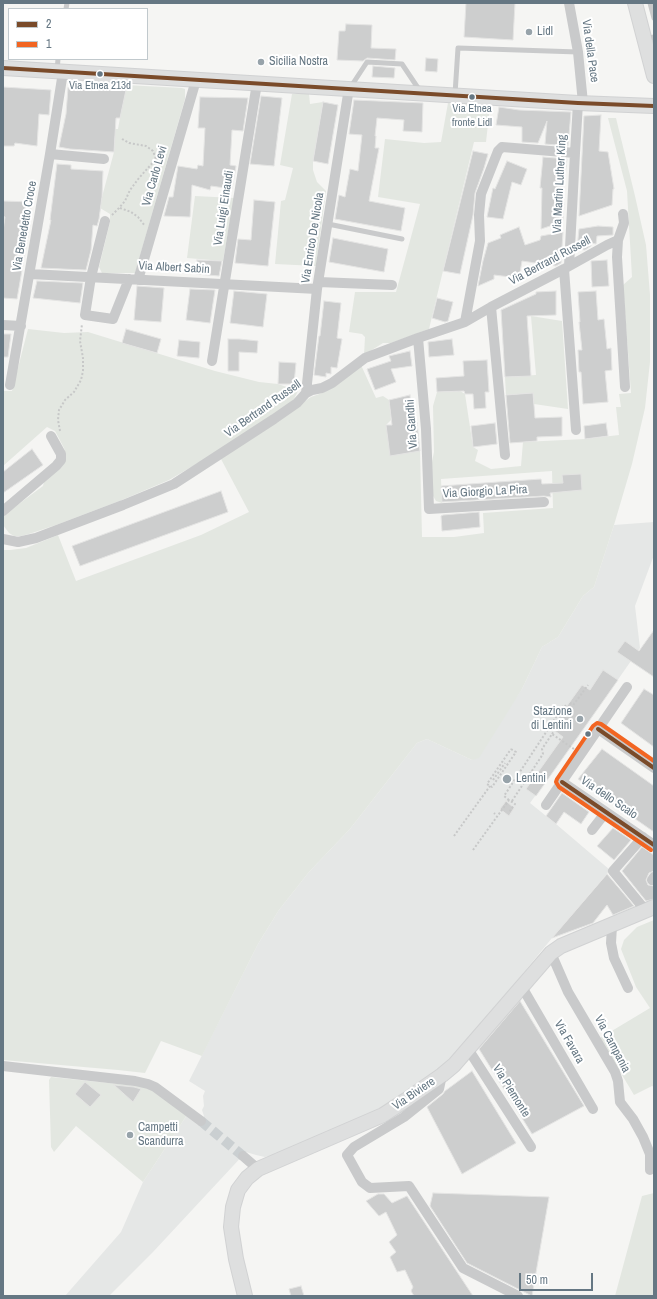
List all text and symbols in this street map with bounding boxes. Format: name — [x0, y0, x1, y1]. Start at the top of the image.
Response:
legend — [8, 8, 148, 60]
text: 2 — [46, 16, 51, 32]
street label: Via della Pace — [578, 19, 602, 83]
place label: Lidl — [537, 25, 553, 39]
marker: Lidl — [524, 27, 534, 37]
text: 1 — [46, 36, 51, 52]
place label: Sicilia Nostra — [269, 55, 328, 69]
marker: Sicilia Nostra — [256, 57, 266, 67]
marker: Via Etnea 213d — [95, 69, 105, 79]
place label: Via Etnea 213d — [69, 79, 131, 93]
marker: Via Etnea fronte Lidl — [467, 92, 477, 102]
place label: Via Etnea fronte Lidl — [452, 102, 492, 128]
street label: Via Martin Luther King — [550, 134, 570, 234]
street label: Via Carlo Levi — [140, 144, 170, 208]
street label: Via Luigi Einaudi — [211, 169, 237, 247]
street label: Via Benedetto Croce — [10, 180, 40, 272]
street label: Via Enrico De Nicola — [299, 192, 327, 284]
street label: Via Bertrand Russell — [507, 233, 593, 289]
street label: Via Albert Sabin — [138, 259, 210, 277]
street label: Via Bertrand Russell — [222, 377, 304, 441]
street label: Via Gandhi — [403, 399, 421, 449]
street label: Via Giorgio La Pira — [442, 483, 528, 501]
place label: Stazione di Lentini — [531, 705, 572, 733]
marker: Stazione di Lentini — [575, 714, 585, 724]
unlabelled marker — [583, 729, 593, 739]
place label: Lentini — [516, 772, 546, 786]
marker: Lentini — [501, 773, 513, 785]
street label: Via dello Scalo — [578, 774, 640, 822]
street label: Via Campania — [591, 1013, 633, 1075]
street label: Via Favara — [551, 1018, 587, 1066]
street label: Via Piemonte — [489, 1062, 533, 1120]
street label: Via Biviere — [390, 1074, 438, 1114]
place label: Campetti Scandurra — [138, 1121, 183, 1149]
marker: Campetti Scandurra — [125, 1130, 135, 1140]
scale bar — [521, 1265, 595, 1291]
text: 50 m — [526, 1272, 548, 1288]

